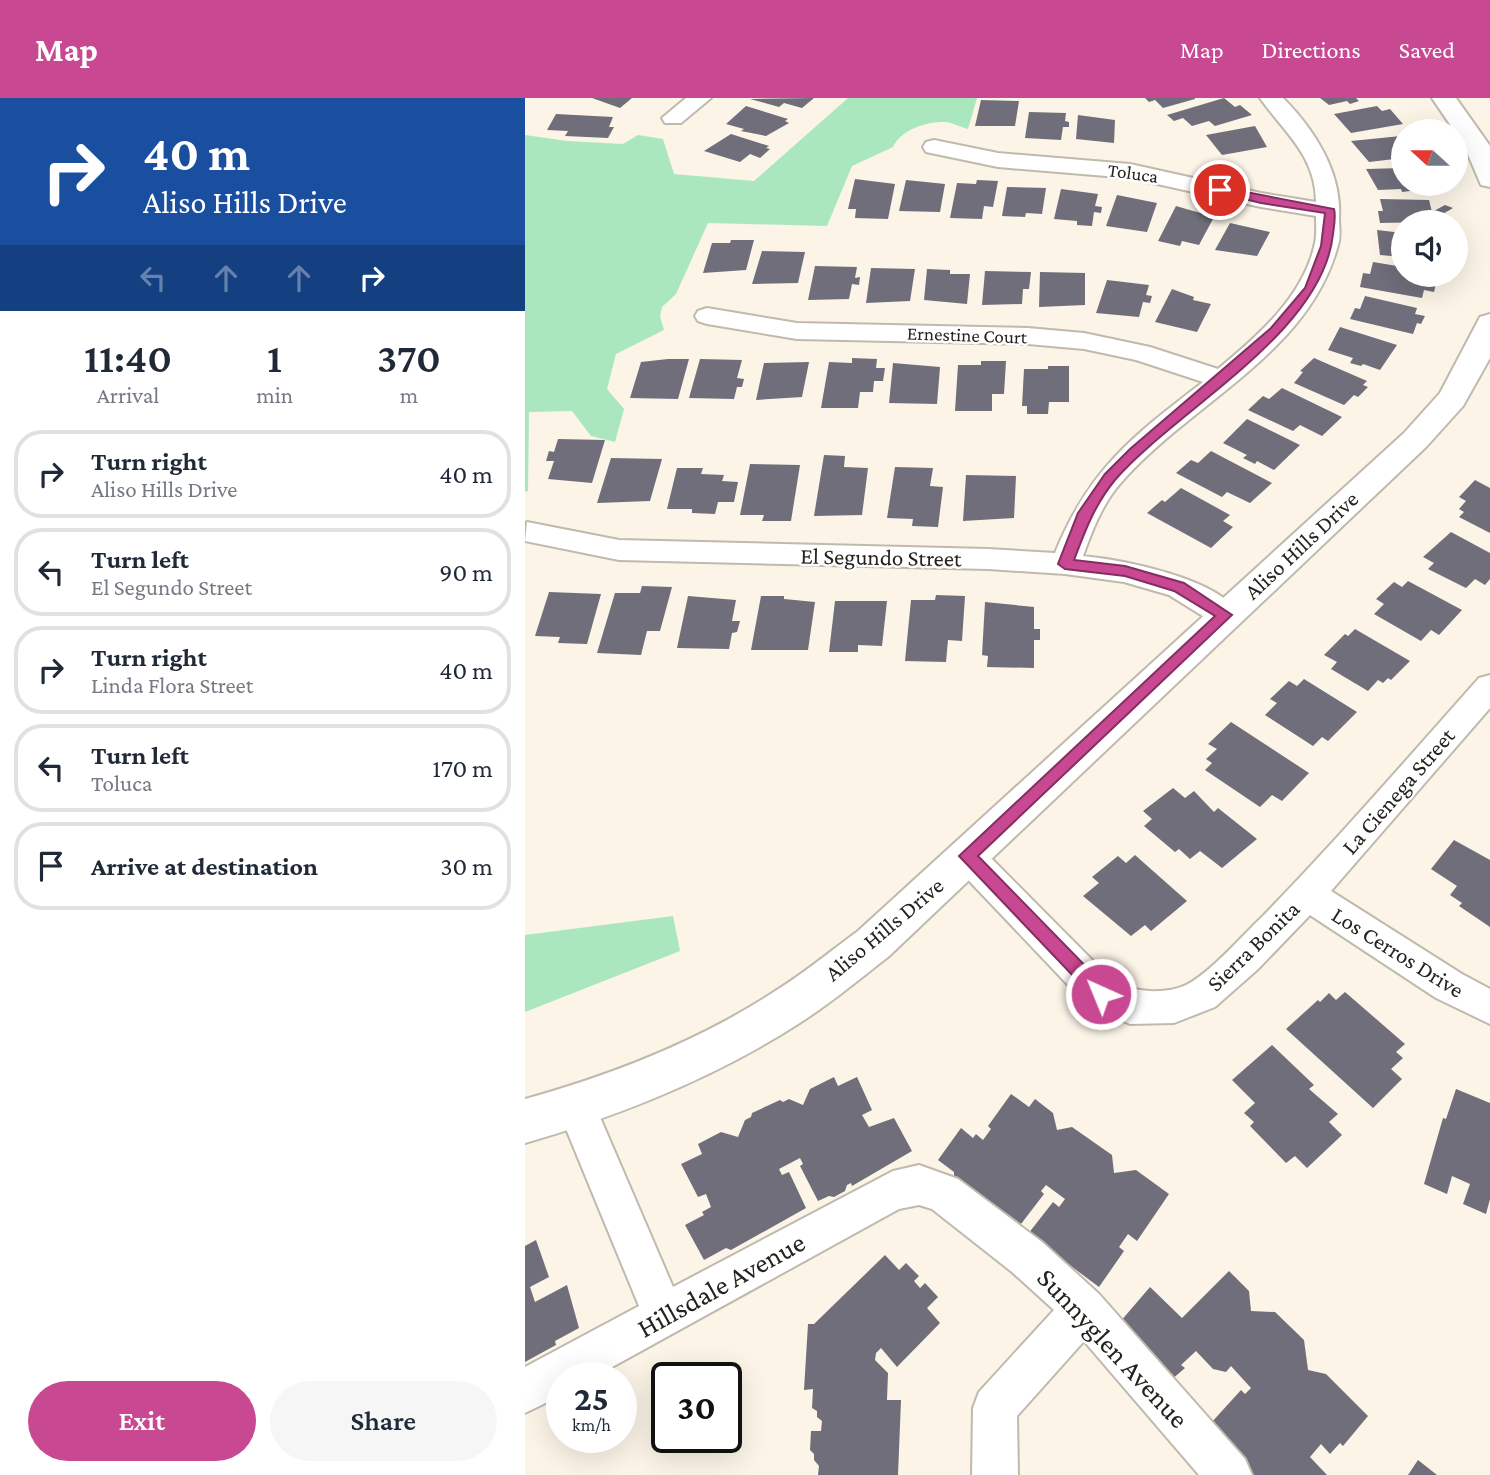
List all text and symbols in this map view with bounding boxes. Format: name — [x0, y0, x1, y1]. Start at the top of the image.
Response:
text: Map — [35, 31, 98, 68]
text: Map — [1180, 36, 1224, 63]
text: Directions — [1262, 36, 1361, 63]
text: Saved — [1399, 36, 1455, 63]
north arrow — [1391, 119, 1468, 196]
map controls — [1391, 119, 1468, 287]
icon: right — [28, 126, 119, 217]
text: 40 m — [143, 126, 250, 181]
street label: Toluca — [1106, 159, 1160, 187]
pin — [1190, 160, 1250, 220]
icon: arrive — [1201, 171, 1239, 209]
text: Aliso Hills Drive — [143, 184, 347, 220]
button: sound — [1391, 210, 1468, 287]
icon: left — [134, 259, 172, 297]
icon: ahead — [207, 259, 245, 297]
icon: ahead — [280, 259, 318, 297]
icon: right — [353, 259, 391, 297]
street label: Ernestine Court — [907, 322, 1028, 348]
text: 11:40 — [84, 334, 172, 381]
text: 1 — [267, 334, 282, 381]
text: 370 — [377, 334, 441, 381]
text: Arrival — [97, 382, 159, 408]
text: min — [256, 382, 293, 408]
text: m — [400, 382, 418, 408]
text: Turn right — [91, 447, 207, 476]
icon: right — [32, 455, 70, 493]
text: 40 m — [439, 460, 493, 489]
text: Aliso Hills Drive — [91, 476, 237, 502]
street label: Aliso Hills Drive — [1239, 486, 1363, 604]
street label: El Segundo Street — [800, 543, 962, 571]
text: Turn left — [91, 545, 189, 574]
icon: left — [32, 553, 70, 591]
text: 90 m — [439, 558, 493, 587]
text: El Segundo Street — [91, 574, 252, 600]
text: Turn right — [91, 643, 207, 672]
icon: right — [32, 651, 70, 689]
text: 40 m — [439, 656, 493, 685]
text: Linda Flora Street — [91, 672, 253, 698]
street label: La Cienega Street — [1336, 722, 1460, 859]
text: Turn left — [91, 741, 189, 770]
icon: left — [32, 749, 70, 787]
text: 170 m — [432, 754, 493, 783]
text: Toluca — [91, 770, 152, 796]
icon: arrive — [32, 847, 70, 885]
text: Arrive at destination — [91, 852, 318, 881]
text: 30 m — [440, 852, 493, 881]
street label: Aliso Hills Drive — [820, 872, 948, 986]
street label: Sierra Bonita — [1201, 895, 1305, 996]
street label: Los Cerros Drive — [1327, 901, 1469, 1003]
position arrow — [1064, 957, 1138, 1031]
street label: Hillsdale Avenue — [632, 1226, 810, 1344]
street label: Sunnyglen Avenue — [1031, 1262, 1195, 1434]
speed limit sign: 30 — [651, 1362, 742, 1453]
text: 25 — [574, 1379, 609, 1418]
button: Exit — [28, 1381, 256, 1461]
button: Share — [270, 1381, 497, 1461]
text: km/h — [572, 1415, 611, 1435]

